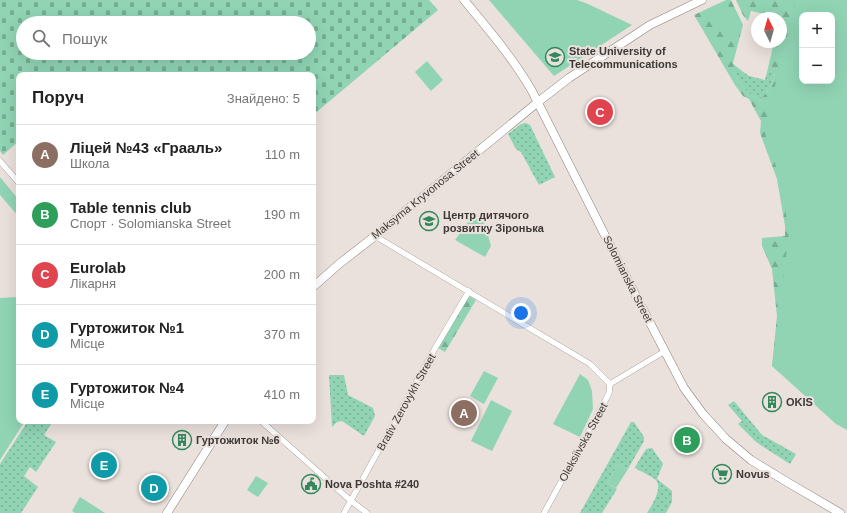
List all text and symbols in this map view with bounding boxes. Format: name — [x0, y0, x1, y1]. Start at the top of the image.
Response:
north arrow — [751, 12, 787, 48]
map controls — [799, 12, 835, 84]
button: + — [799, 12, 835, 48]
search box — [16, 16, 316, 60]
icon: search — [30, 27, 52, 49]
text: Пошук — [62, 30, 107, 47]
place label: State University of Telecommunications — [569, 45, 678, 70]
school or university icon: State University of Telecommunications — [544, 46, 566, 68]
button: − — [799, 48, 835, 84]
text: Поруч — [32, 88, 84, 107]
text: Знайдено: 5 — [227, 91, 300, 106]
pin: C — [587, 97, 613, 127]
text: Ліцей №43 «Грааль» — [70, 139, 222, 156]
text: A — [40, 147, 50, 162]
text: 110 m — [265, 147, 300, 162]
street label: Maksyma Kryvonosa Street — [369, 147, 481, 241]
text: Школа — [70, 156, 110, 171]
text: Table tennis club — [70, 199, 191, 216]
text: B — [40, 207, 50, 222]
text: 190 m — [264, 207, 300, 222]
place label: Центр дитячого розвитку Зіронька — [443, 209, 545, 234]
school or university icon: Центр дитячого розвитку Зіронька — [418, 210, 440, 232]
text: Спорт · Solomianska Street — [70, 216, 231, 231]
street label: Solomianska Street — [601, 234, 655, 324]
text: Eurolab — [70, 259, 126, 276]
text: C — [40, 267, 50, 282]
text: 200 m — [264, 267, 300, 282]
text: Лікарня — [70, 276, 116, 291]
your location — [511, 303, 531, 323]
text: Гуртожиток №1 — [70, 319, 184, 336]
text: D — [40, 327, 50, 342]
text: 370 m — [264, 327, 300, 342]
text: Місце — [70, 336, 105, 351]
street label: Brativ Zerovykh Street — [374, 351, 438, 453]
text: Гуртожиток №4 — [70, 379, 184, 396]
text: E — [41, 387, 49, 402]
text: 410 m — [264, 387, 300, 402]
building icon: OKIS — [761, 391, 783, 413]
text: Місце — [70, 396, 105, 411]
place label: OKIS — [786, 396, 813, 408]
pin: A — [451, 398, 477, 428]
street label: Oleksiivska Street — [556, 401, 610, 483]
pin: B — [674, 425, 700, 455]
building icon: Гуртожиток №6 — [171, 429, 193, 451]
place label: Гуртожиток №6 — [196, 434, 280, 446]
pin: E — [91, 450, 117, 480]
supermarket icon: Novus — [711, 463, 733, 485]
place label: Novus — [736, 468, 770, 480]
pin: D — [141, 473, 167, 503]
public building icon: Nova Poshta #240 — [300, 473, 322, 495]
place label: Nova Poshta #240 — [325, 478, 419, 490]

